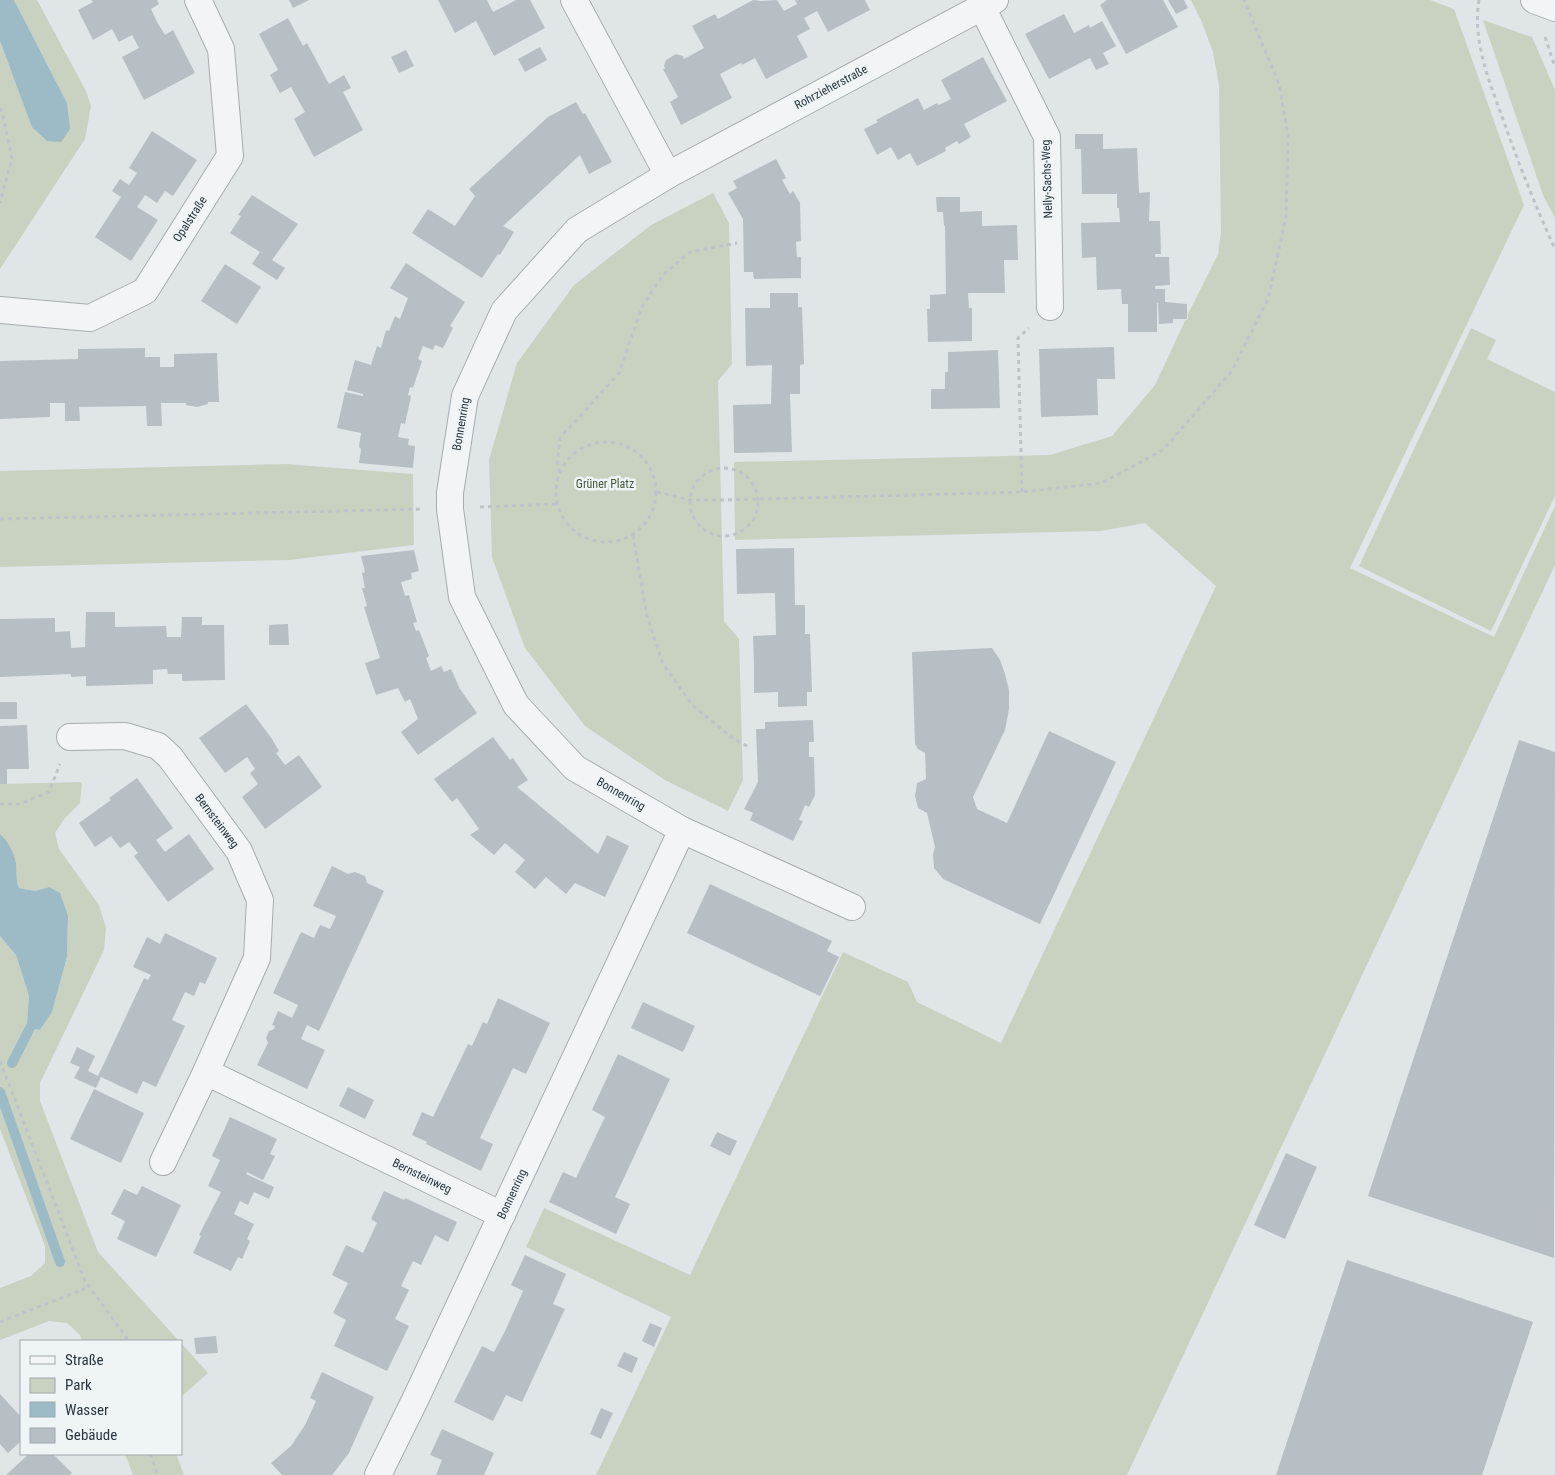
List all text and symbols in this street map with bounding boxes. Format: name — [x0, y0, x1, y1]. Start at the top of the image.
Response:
street label: Rohrzieherstraße — [792, 62, 870, 112]
street label: Nelly-Sachs-Weg — [1039, 139, 1055, 219]
street label: Opalstraße — [170, 193, 210, 244]
street label: Bonnenring — [449, 396, 473, 452]
park label: Grüner Platz — [576, 477, 634, 491]
street label: Bonnenring — [594, 774, 648, 814]
street label: Bernsteinweg — [192, 791, 242, 851]
street label: Bernsteinweg — [390, 1156, 454, 1196]
street label: Bonnenring — [494, 1167, 530, 1221]
legend — [20, 1340, 182, 1455]
text: Straße — [65, 1351, 104, 1369]
text: Park — [65, 1376, 92, 1394]
text: Wasser — [65, 1401, 109, 1419]
text: Gebäude — [65, 1426, 117, 1444]

